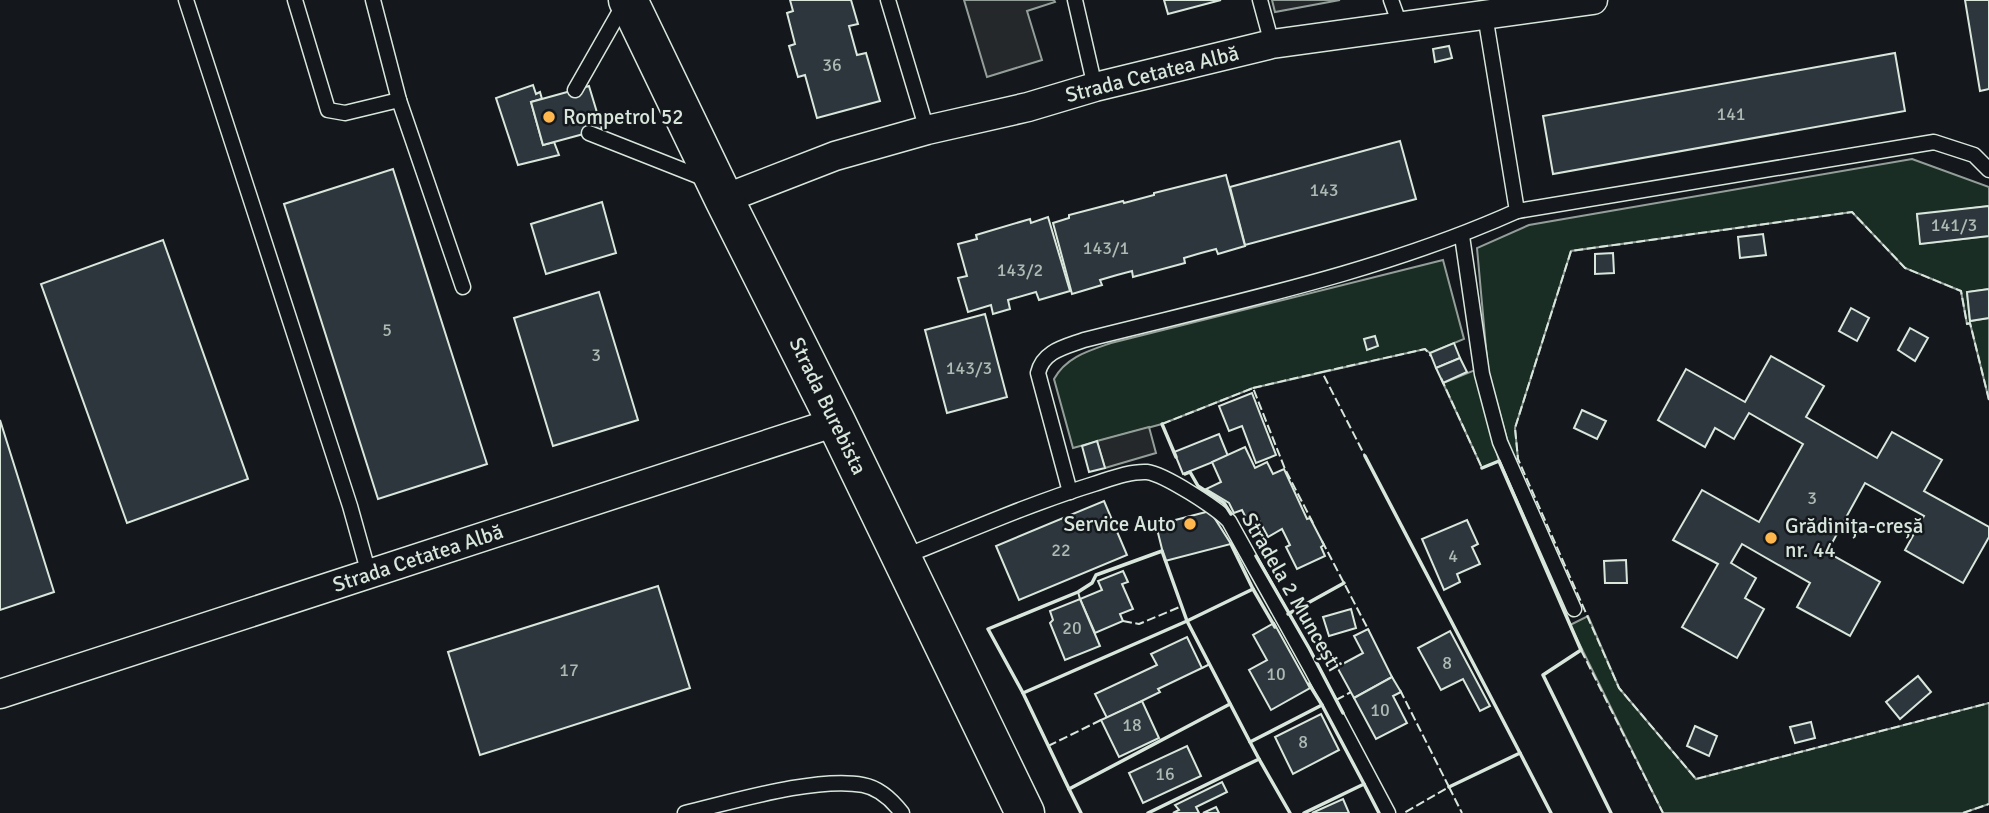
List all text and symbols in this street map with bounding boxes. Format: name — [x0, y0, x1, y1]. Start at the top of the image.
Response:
street label: Strada Cetatea Albă — [1063, 40, 1241, 108]
house number: 36 — [822, 54, 842, 76]
house number: 141 — [1716, 103, 1746, 125]
place label: Rompetrol 52 — [563, 104, 684, 130]
marker: Rompetrol 52 — [541, 109, 557, 125]
house number: 143 — [1309, 179, 1339, 201]
house number: 141/3 — [1931, 214, 1977, 236]
house number: 143/1 — [1083, 237, 1129, 259]
house number: 143/2 — [997, 259, 1043, 281]
house number: 5 — [382, 319, 392, 341]
street label: Strada Burebista — [784, 333, 872, 479]
house number: 3 — [591, 344, 601, 366]
house number: 143/3 — [946, 357, 992, 379]
house number: 3 — [1807, 487, 1817, 509]
street label: Stradela 2 Muncești — [1236, 508, 1348, 676]
place label: Service Auto — [1063, 511, 1176, 537]
place label: Grădinița-creșă nr. 44 — [1785, 513, 1923, 563]
marker: Service Auto — [1182, 516, 1198, 532]
street label: Strada Cetatea Albă — [329, 518, 507, 598]
marker: Grădinița-creșă nr. 44 — [1763, 530, 1779, 546]
house number: 22 — [1051, 539, 1071, 561]
house number: 4 — [1448, 545, 1458, 567]
house number: 20 — [1062, 617, 1082, 639]
house number: 8 — [1442, 652, 1452, 674]
house number: 17 — [559, 659, 579, 681]
house number: 10 — [1266, 663, 1286, 685]
house number: 10 — [1370, 699, 1390, 721]
house number: 18 — [1122, 714, 1142, 736]
house number: 8 — [1298, 731, 1308, 753]
house number: 16 — [1155, 763, 1175, 785]

